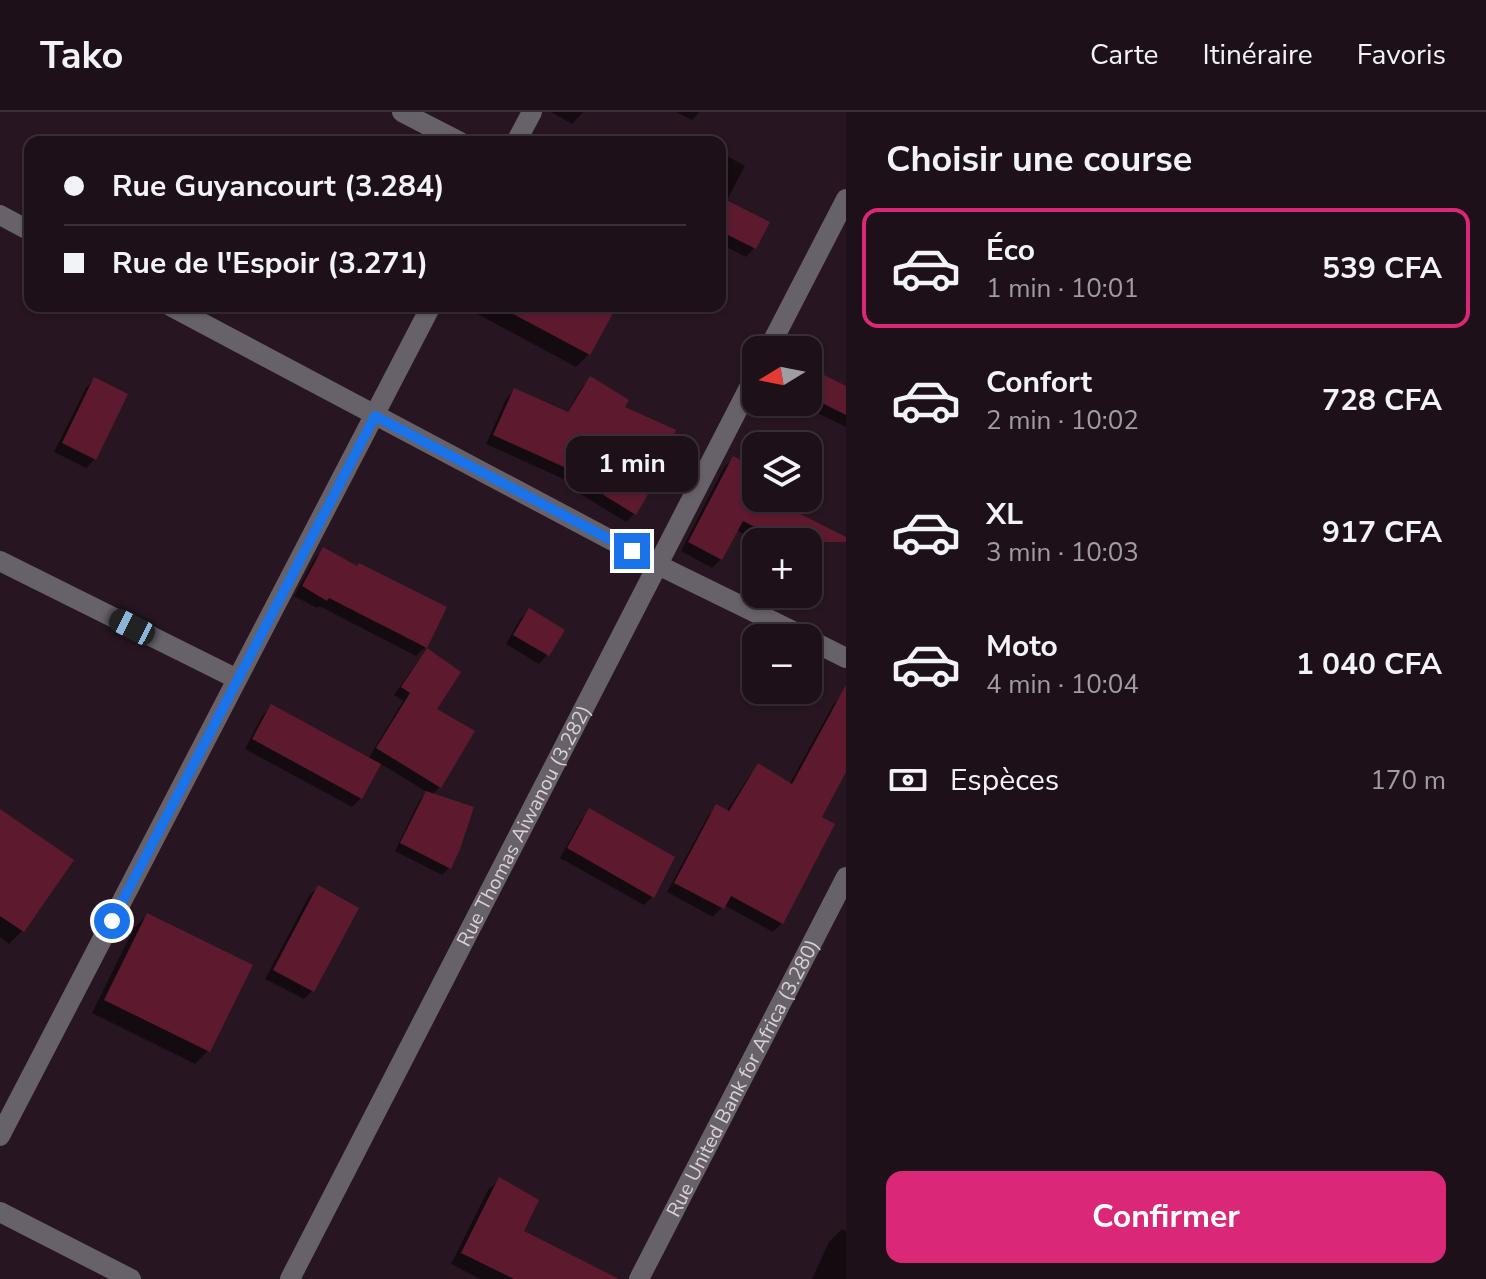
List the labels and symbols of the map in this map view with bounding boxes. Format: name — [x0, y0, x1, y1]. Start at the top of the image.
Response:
north arrow — [742, 336, 822, 416]
callout: 1 min — [566, 435, 698, 491]
route end — [614, 533, 650, 569]
car — [105, 605, 159, 649]
street label: Rue Thomas Aiwanou (3.282) — [451, 700, 597, 951]
route start — [94, 903, 130, 939]
street label: Rue United Bank for Africa (3.280) — [660, 935, 826, 1222]

